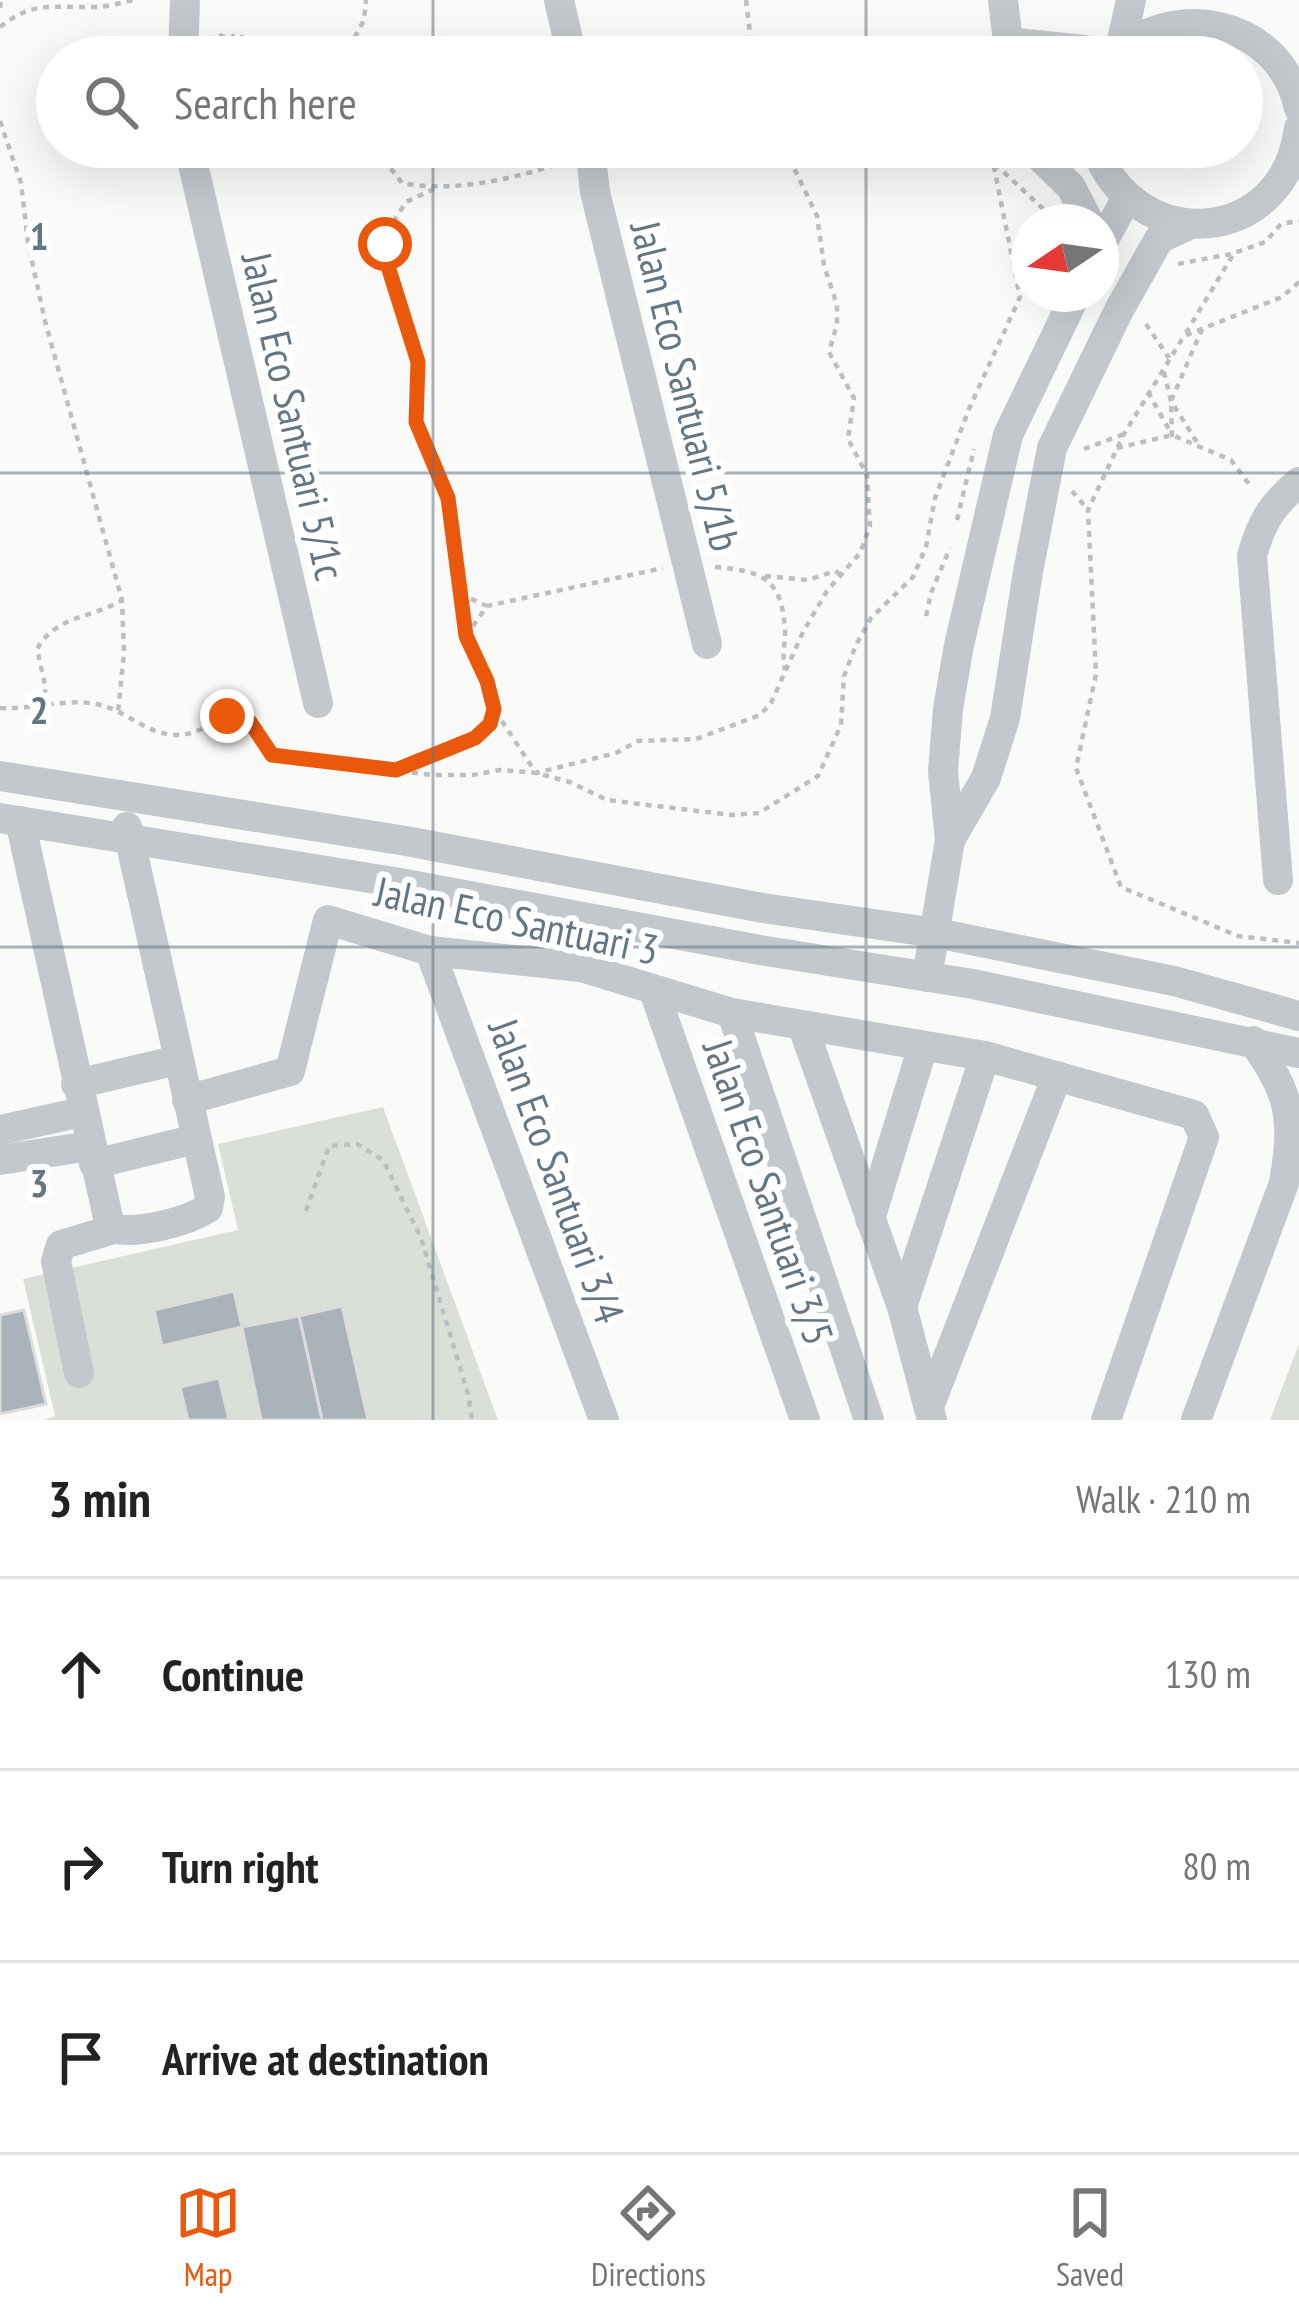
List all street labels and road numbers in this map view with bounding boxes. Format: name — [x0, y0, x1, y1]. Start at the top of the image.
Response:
street label: Jalan Eco Santuari 5/1b — [618, 213, 754, 557]
street label: Jalan Eco Santuari 5/1c — [229, 245, 358, 585]
street label: Jalan Eco Santuari 3 — [368, 863, 664, 977]
street label: Jalan Eco Santuari 3/4 — [476, 1010, 638, 1331]
street label: Jalan Eco Santuari 3/5 — [690, 1030, 847, 1352]

